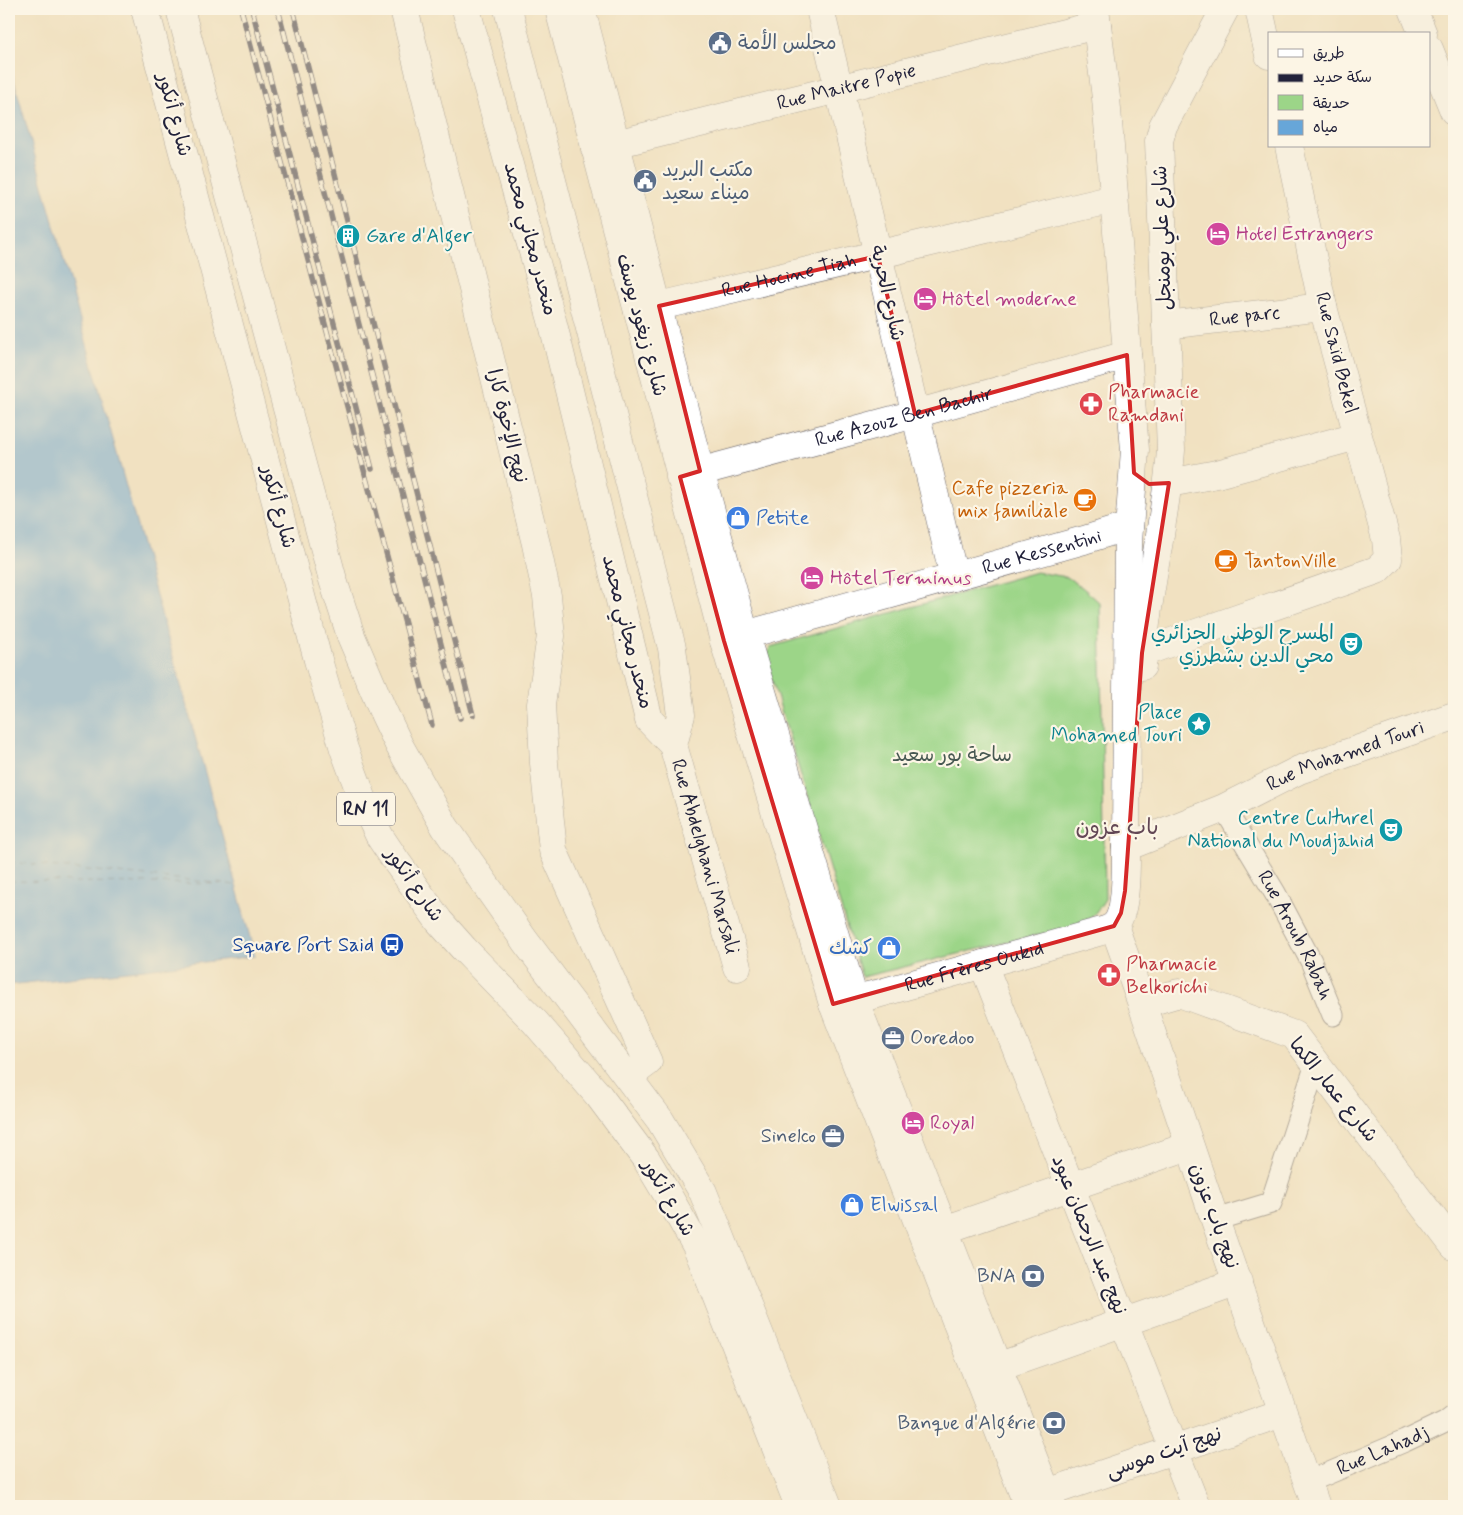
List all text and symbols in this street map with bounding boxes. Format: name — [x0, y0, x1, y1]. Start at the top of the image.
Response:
place label: مجلس الأمة — [738, 29, 837, 57]
public building icon: مجلس الأمة — [707, 30, 733, 56]
legend — [1268, 32, 1430, 148]
text: طريق — [1313, 44, 1345, 64]
street label: Rue Maitre Popie — [774, 57, 919, 117]
street label: شارع أنكور — [149, 68, 198, 160]
text: سكة حديد — [1313, 68, 1372, 88]
text: حديقة — [1313, 94, 1350, 114]
text: مياه — [1313, 118, 1338, 138]
place label: مكتب البريد ميناء سعيد — [662, 157, 753, 207]
street label: منحدر مجاني محمد — [494, 159, 563, 319]
street label: شارع علي بومنجل — [1147, 165, 1182, 311]
public building icon: مكتب البريد ميناء سعيد — [632, 168, 658, 194]
hotel icon: Hotel Estrangers — [1205, 221, 1231, 247]
place label: Hotel Estrangers — [1236, 221, 1374, 249]
building icon: Gare d'Alger — [335, 223, 361, 249]
place label: Gare d'Alger — [366, 223, 473, 252]
street label: شارع الحرية — [863, 242, 911, 344]
street label: Rue Hocine Tiah — [719, 247, 859, 304]
street label: شارع زيغود يوسف — [609, 251, 673, 399]
hotel icon: Hôtel moderne — [912, 286, 938, 312]
place label: Hôtel moderne — [942, 286, 1077, 313]
street label: Rue Saïd Bekel — [1308, 289, 1364, 417]
street label: Rue parc — [1208, 299, 1281, 333]
street label: نهج الإخوة كارا — [480, 366, 534, 486]
street label: Rue Azouz Ben Bachir — [812, 379, 996, 454]
place label: Pharmacie Ramdani — [1108, 379, 1200, 429]
pharmacy icon: Pharmacie Ramdani — [1078, 391, 1104, 417]
street label: شارع أنكور — [253, 460, 302, 552]
place label: Cafe pizzeria mix familiale — [952, 475, 1069, 525]
cafe icon: Cafe pizzeria mix familiale — [1072, 487, 1098, 513]
shop icon: Petite — [725, 505, 751, 531]
place label: Petite — [756, 505, 810, 532]
street label: Rue Kessentini — [979, 522, 1105, 581]
cafe icon: TantonVille — [1213, 548, 1239, 574]
place label: TantonVille — [1244, 548, 1337, 575]
street label: منحدر مجاني محمد — [592, 552, 659, 713]
hotel icon: Hôtel Terminus — [799, 565, 825, 591]
place label: Hôtel Terminus — [830, 565, 971, 592]
place label: المسرح الوطني الجزائري محي الدين بشطرزي — [1151, 620, 1334, 673]
theatre icon: المسرح الوطني الجزائري محي الدين بشطرزي — [1338, 631, 1364, 657]
place label: Place Mohamed Touri — [1051, 699, 1182, 749]
place icon: Place Mohamed Touri — [1186, 711, 1212, 737]
street label: Rue Mohamed Touri — [1262, 714, 1428, 798]
park label: ساحة بور سعيد — [892, 742, 1012, 769]
street label: Rue Abdelghani Marsali — [664, 756, 746, 957]
road number: RN 11 — [337, 792, 395, 826]
place label: Centre Culturel National du Moudjahid — [1188, 805, 1374, 855]
district label: باب عزون — [1075, 814, 1159, 842]
theatre icon: Centre Culturel National du Moudjahid — [1378, 817, 1404, 843]
street label: شارع أنكور — [377, 841, 449, 928]
street label: Rue Aroub Rabah — [1251, 865, 1339, 1004]
place label: Square Port Said — [232, 932, 374, 959]
bus stop icon: Square Port Said — [379, 932, 405, 958]
street label: Rue Frères Oukid — [902, 934, 1047, 999]
place label: كشك — [829, 935, 872, 962]
shop icon: كشك — [876, 935, 902, 961]
place label: Pharmacie Belkorichi — [1126, 951, 1218, 1001]
pharmacy icon: Pharmacie Belkorichi — [1096, 962, 1122, 988]
office icon: Ooredoo — [880, 1025, 906, 1051]
place label: Ooredoo — [910, 1025, 974, 1052]
street label: شارع عمار الكما — [1282, 1032, 1384, 1148]
hotel icon: Royal — [900, 1110, 926, 1136]
place label: Royal — [930, 1110, 974, 1137]
place label: Sinelco — [761, 1123, 816, 1150]
office icon: Sinelco — [820, 1123, 846, 1149]
street label: نهج عبد الرحمان عبود — [1045, 1151, 1133, 1319]
street label: شارع أنكور — [634, 1153, 701, 1242]
street label: نهج باب عزون — [1182, 1159, 1246, 1273]
shop icon: Elwissal — [839, 1192, 865, 1218]
place label: Elwissal — [870, 1192, 938, 1219]
place label: BNA — [977, 1263, 1016, 1290]
bank icon: BNA — [1020, 1263, 1046, 1289]
place label: Banque d'Algérie — [897, 1410, 1036, 1439]
bank icon: Banque d'Algérie — [1041, 1410, 1067, 1436]
street label: Rue Lahadj — [1332, 1418, 1433, 1482]
street label: نهج آيت موسى — [1102, 1421, 1226, 1485]

